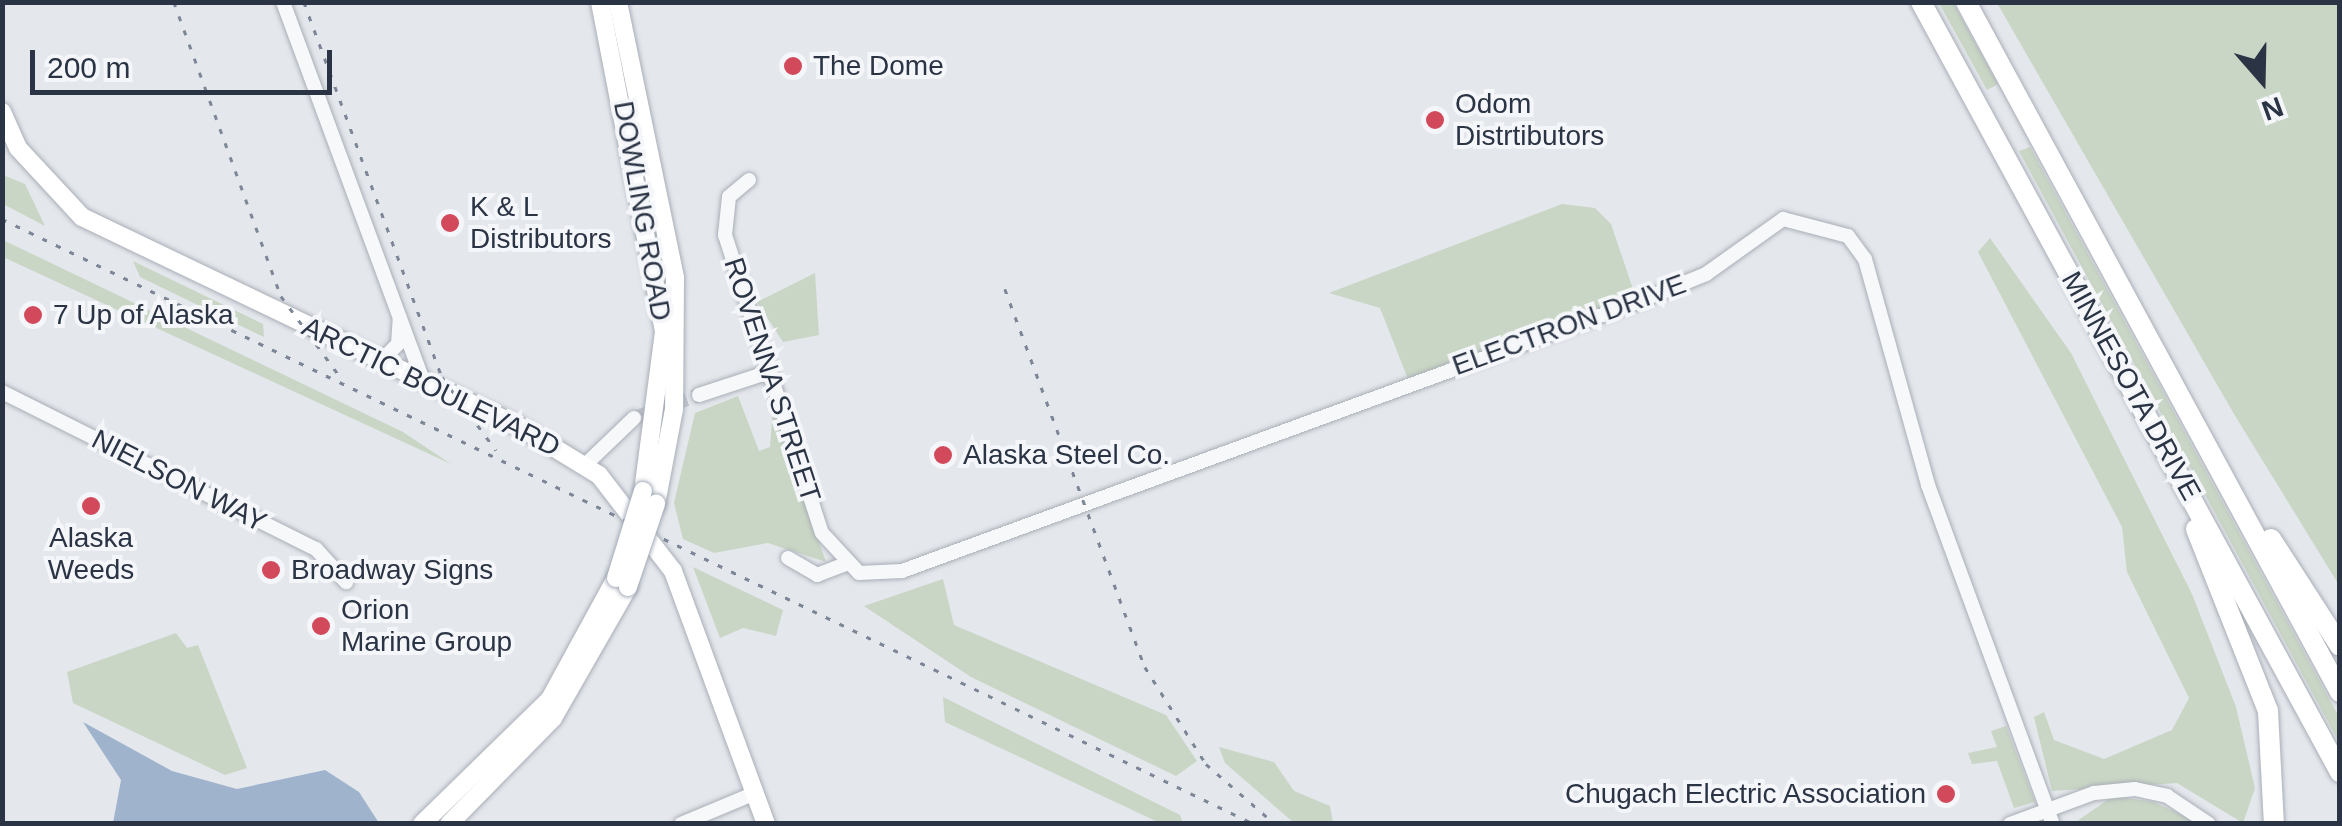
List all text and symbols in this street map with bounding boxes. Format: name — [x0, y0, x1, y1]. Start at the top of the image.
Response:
scale bar — [35, 30, 338, 92]
north arrow — [2212, 30, 2312, 130]
place label: The Dome — [813, 49, 944, 83]
text: 200 m — [47, 51, 130, 84]
marker: The Dome — [782, 55, 804, 77]
place label: Odom Distrtibutors — [1455, 87, 1604, 153]
text: N — [2258, 91, 2287, 127]
street label: DOWLING ROAD — [606, 99, 678, 323]
marker: Odom Distrtibutors — [1424, 109, 1446, 131]
place label: K & L Distributors — [470, 190, 612, 256]
marker: K & L Distributors — [439, 212, 461, 234]
street label: ROVENNA STREET — [716, 253, 828, 507]
street label: MINNESOTA DRIVE — [2054, 265, 2208, 507]
street label: ELECTRON DRIVE — [1448, 267, 1690, 383]
place label: 7 Up of Alaska — [53, 298, 235, 332]
marker: 7 Up of Alaska — [22, 304, 44, 326]
street label: ARCTIC BOULEVARD — [297, 310, 565, 464]
street label: NIELSON WAY — [86, 423, 272, 539]
place label: Alaska Steel Co. — [963, 438, 1170, 472]
marker: Alaska Steel Co. — [932, 444, 954, 466]
marker: Alaska Weeds — [80, 495, 102, 517]
place label: Alaska Weeds — [48, 521, 134, 587]
place label: Broadway Signs — [291, 553, 493, 587]
marker: Broadway Signs — [260, 559, 282, 581]
place label: Orion Marine Group — [341, 593, 512, 659]
marker: Orion Marine Group — [310, 615, 332, 637]
place label: Chugach Electric Association — [1563, 777, 1926, 811]
marker: Chugach Electric Association — [1935, 783, 1957, 805]

